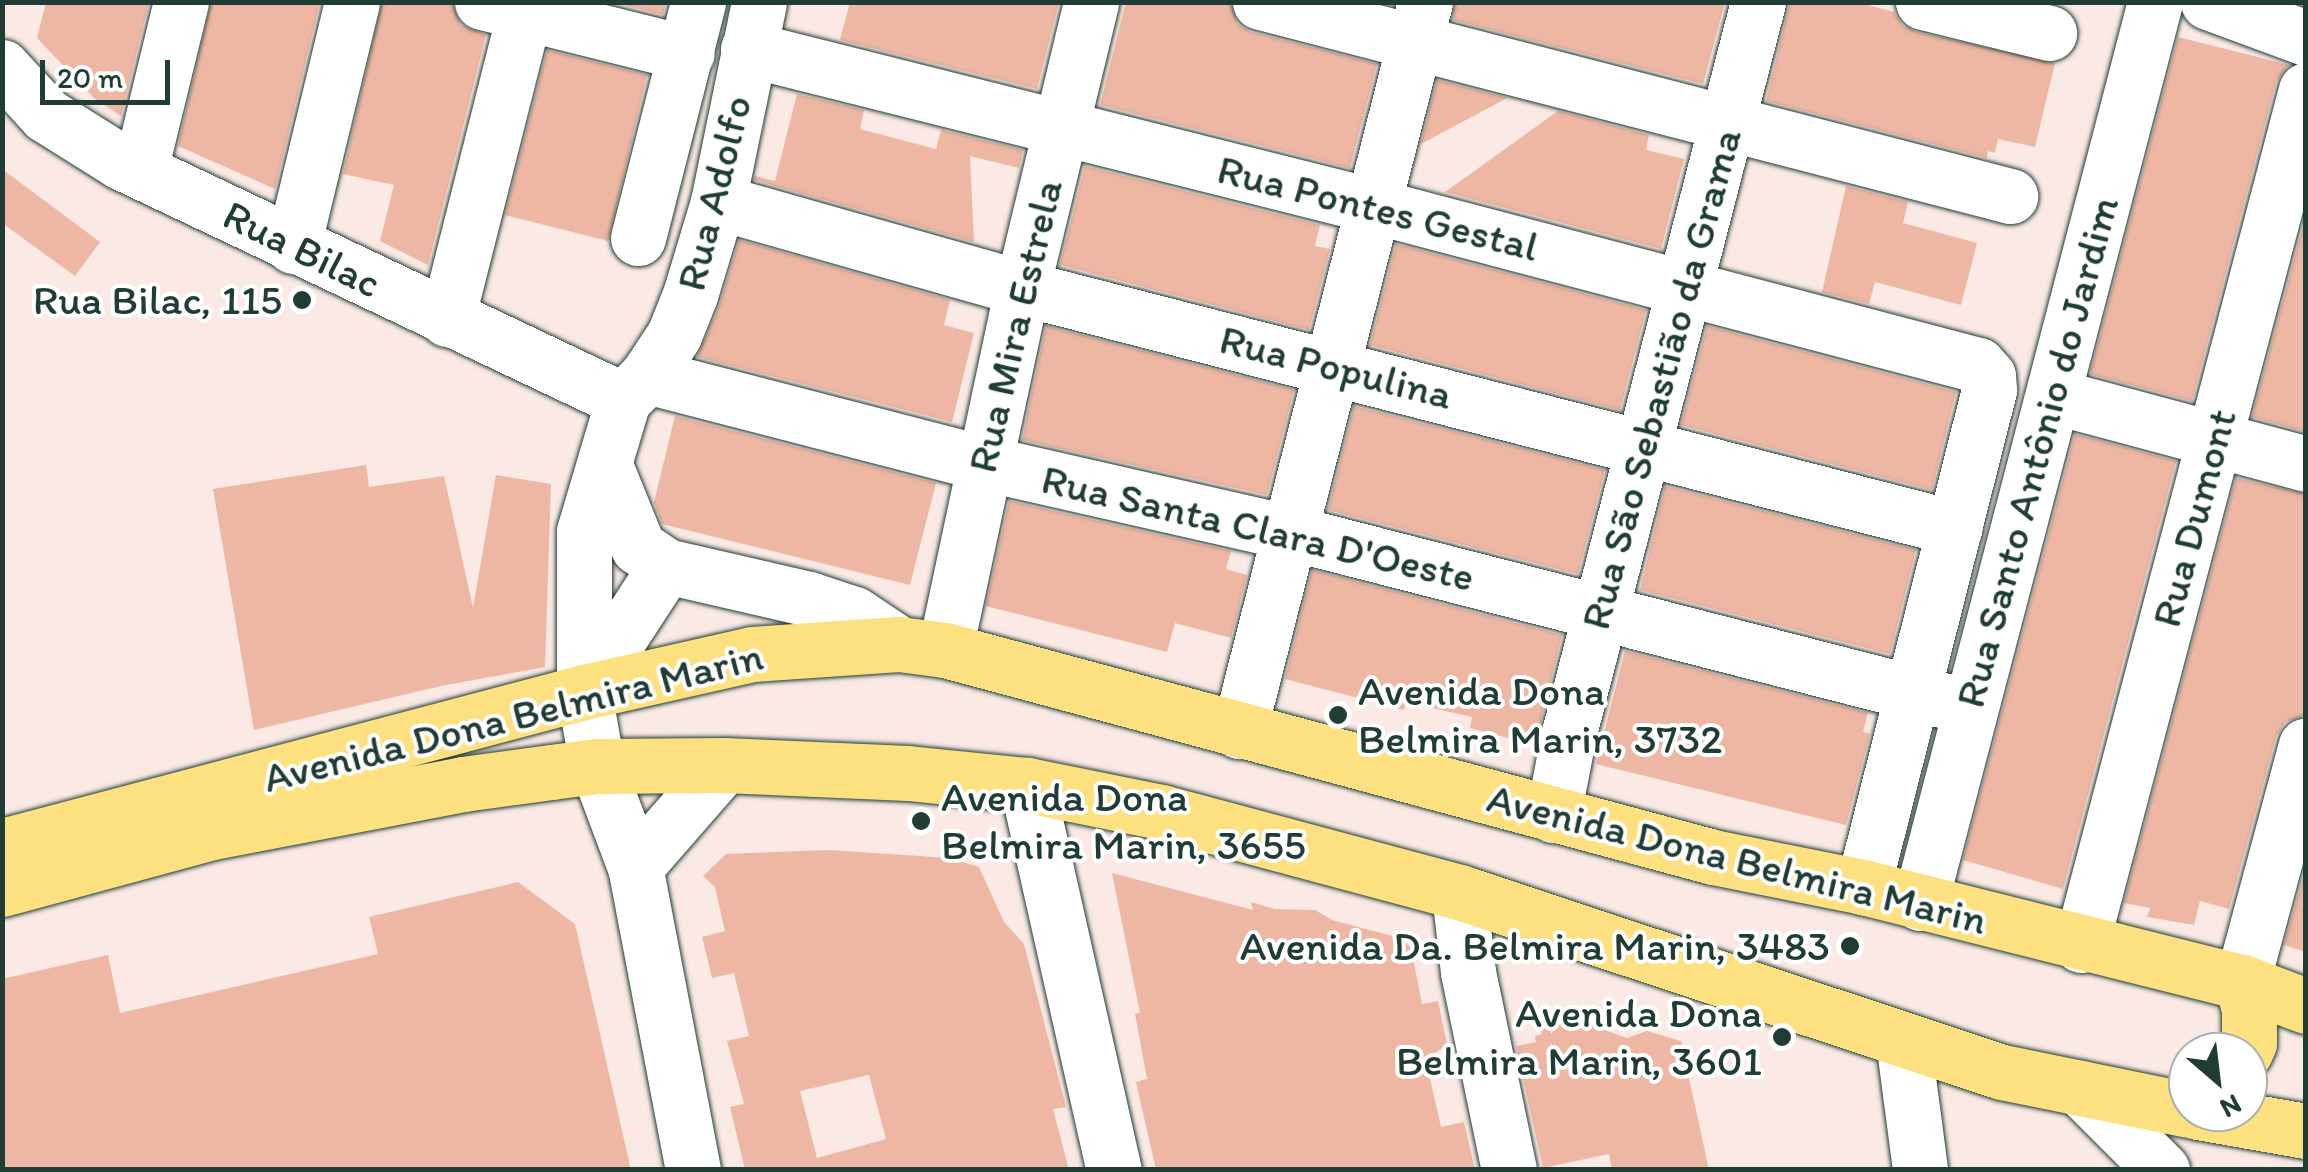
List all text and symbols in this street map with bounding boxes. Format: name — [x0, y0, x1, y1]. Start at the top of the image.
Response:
scale bar — [45, 40, 175, 102]
text: 20 m — [57, 59, 123, 96]
street label: Rua Adolfo — [665, 90, 763, 296]
street label: Rua São Sebastião da Grama — [1570, 123, 1752, 635]
street label: Rua Pontes Gestal — [1213, 144, 1543, 272]
street label: Rua Mira Estrela — [957, 176, 1073, 476]
street label: Rua Bilac — [215, 189, 389, 309]
street label: Rua Santo Antônio do Jardim — [1944, 190, 2130, 714]
place label: Rua Bilac, 115 — [33, 275, 282, 325]
marker: Rua Bilac, 115 — [291, 289, 313, 311]
street label: Rua Populina — [1215, 314, 1457, 420]
street label: Rua Dumont — [2141, 403, 2247, 633]
street label: Rua Santa Clara D'Oeste — [1038, 454, 1478, 602]
street label: Avenida Dona Belmira Marin — [258, 631, 768, 803]
place label: Avenida Dona Belmira Marin, 3732 — [1358, 666, 1722, 764]
marker: Avenida Dona Belmira Marin, 3732 — [1327, 704, 1349, 726]
place label: Avenida Dona Belmira Marin, 3655 — [941, 772, 1306, 870]
street label: Avenida Dona Belmira Marin — [1482, 773, 1992, 945]
marker: Avenida Dona Belmira Marin, 3655 — [910, 810, 932, 832]
place label: Avenida Da. Belmira Marin, 3483 — [1238, 921, 1830, 971]
marker: Avenida Da. Belmira Marin, 3483 — [1839, 935, 1861, 957]
place label: Avenida Dona Belmira Marin, 3601 — [1396, 988, 1762, 1086]
marker: Avenida Dona Belmira Marin, 3601 — [1771, 1026, 1793, 1048]
north arrow — [2168, 1032, 2268, 1132]
text: N — [2215, 1087, 2247, 1126]

